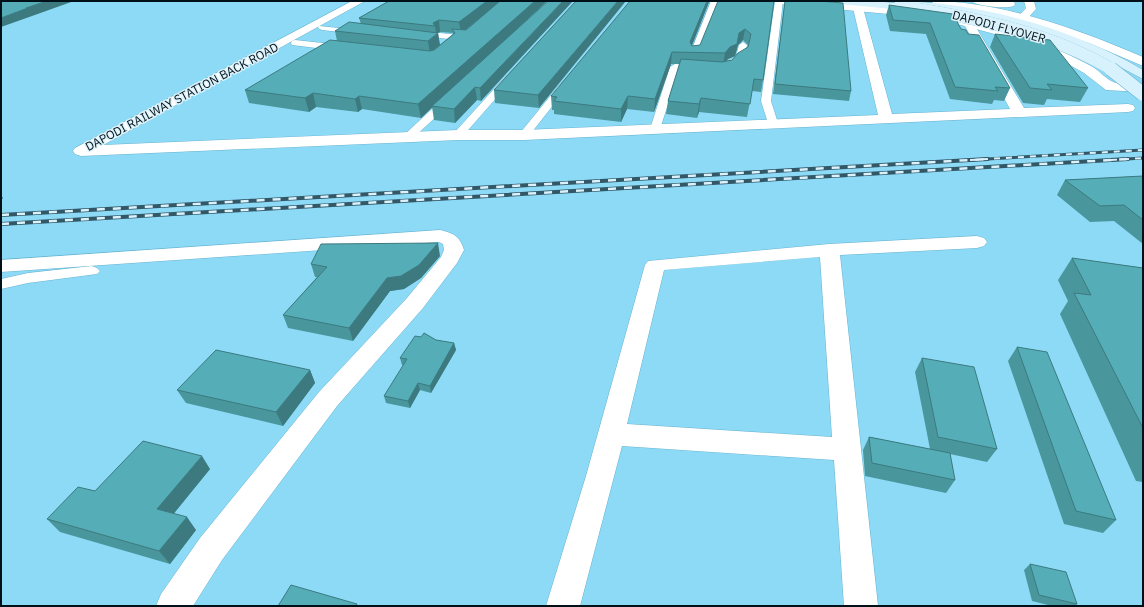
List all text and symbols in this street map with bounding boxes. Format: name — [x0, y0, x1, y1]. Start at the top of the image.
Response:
street label: DAPODI FLYOVER — [951, 7, 1048, 46]
street label: DAPODI RAILWAY STATION BACK ROAD — [83, 39, 281, 154]

